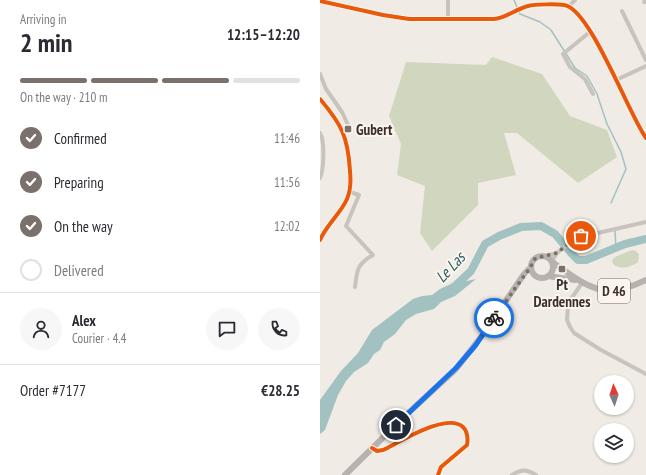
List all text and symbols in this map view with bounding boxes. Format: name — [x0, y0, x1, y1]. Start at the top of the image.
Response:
text: Arriving in — [20, 11, 67, 28]
text: 12:15–12:20 — [227, 25, 300, 44]
text: 2 min — [20, 26, 73, 59]
text: On the way · 210 m — [20, 89, 107, 106]
place label: Gubert — [356, 120, 393, 139]
marker: Gubert — [343, 124, 353, 134]
icon: check — [20, 127, 42, 149]
text: Confirmed — [54, 129, 107, 148]
text: 11:46 — [274, 130, 300, 147]
icon: check — [20, 171, 42, 193]
text: Preparing — [54, 173, 104, 192]
text: 11:56 — [274, 174, 300, 191]
icon: check — [20, 215, 42, 237]
text: On the way — [54, 217, 113, 236]
text: 12:02 — [274, 218, 300, 235]
pin — [564, 219, 598, 253]
icon: bag — [570, 225, 592, 247]
water label: Le Las — [431, 247, 470, 286]
text: Delivered — [54, 261, 104, 280]
marker: Pt Dardennes — [557, 264, 567, 274]
place label: Pt Dardennes — [534, 275, 590, 311]
road number: D 46 — [598, 279, 630, 303]
courier — [474, 298, 514, 338]
icon: bike — [483, 307, 505, 329]
button: person — [20, 308, 62, 350]
button: chat — [206, 308, 248, 350]
button: phone — [258, 308, 300, 350]
text: Alex — [72, 311, 96, 330]
text: Courier · 4.4 — [72, 330, 126, 347]
north arrow — [594, 375, 634, 415]
map controls — [594, 375, 634, 463]
text: Order #7177 — [20, 381, 86, 400]
text: €28.25 — [261, 381, 300, 400]
pin — [379, 408, 413, 442]
icon: home — [385, 414, 407, 436]
button: layers — [594, 423, 634, 463]

